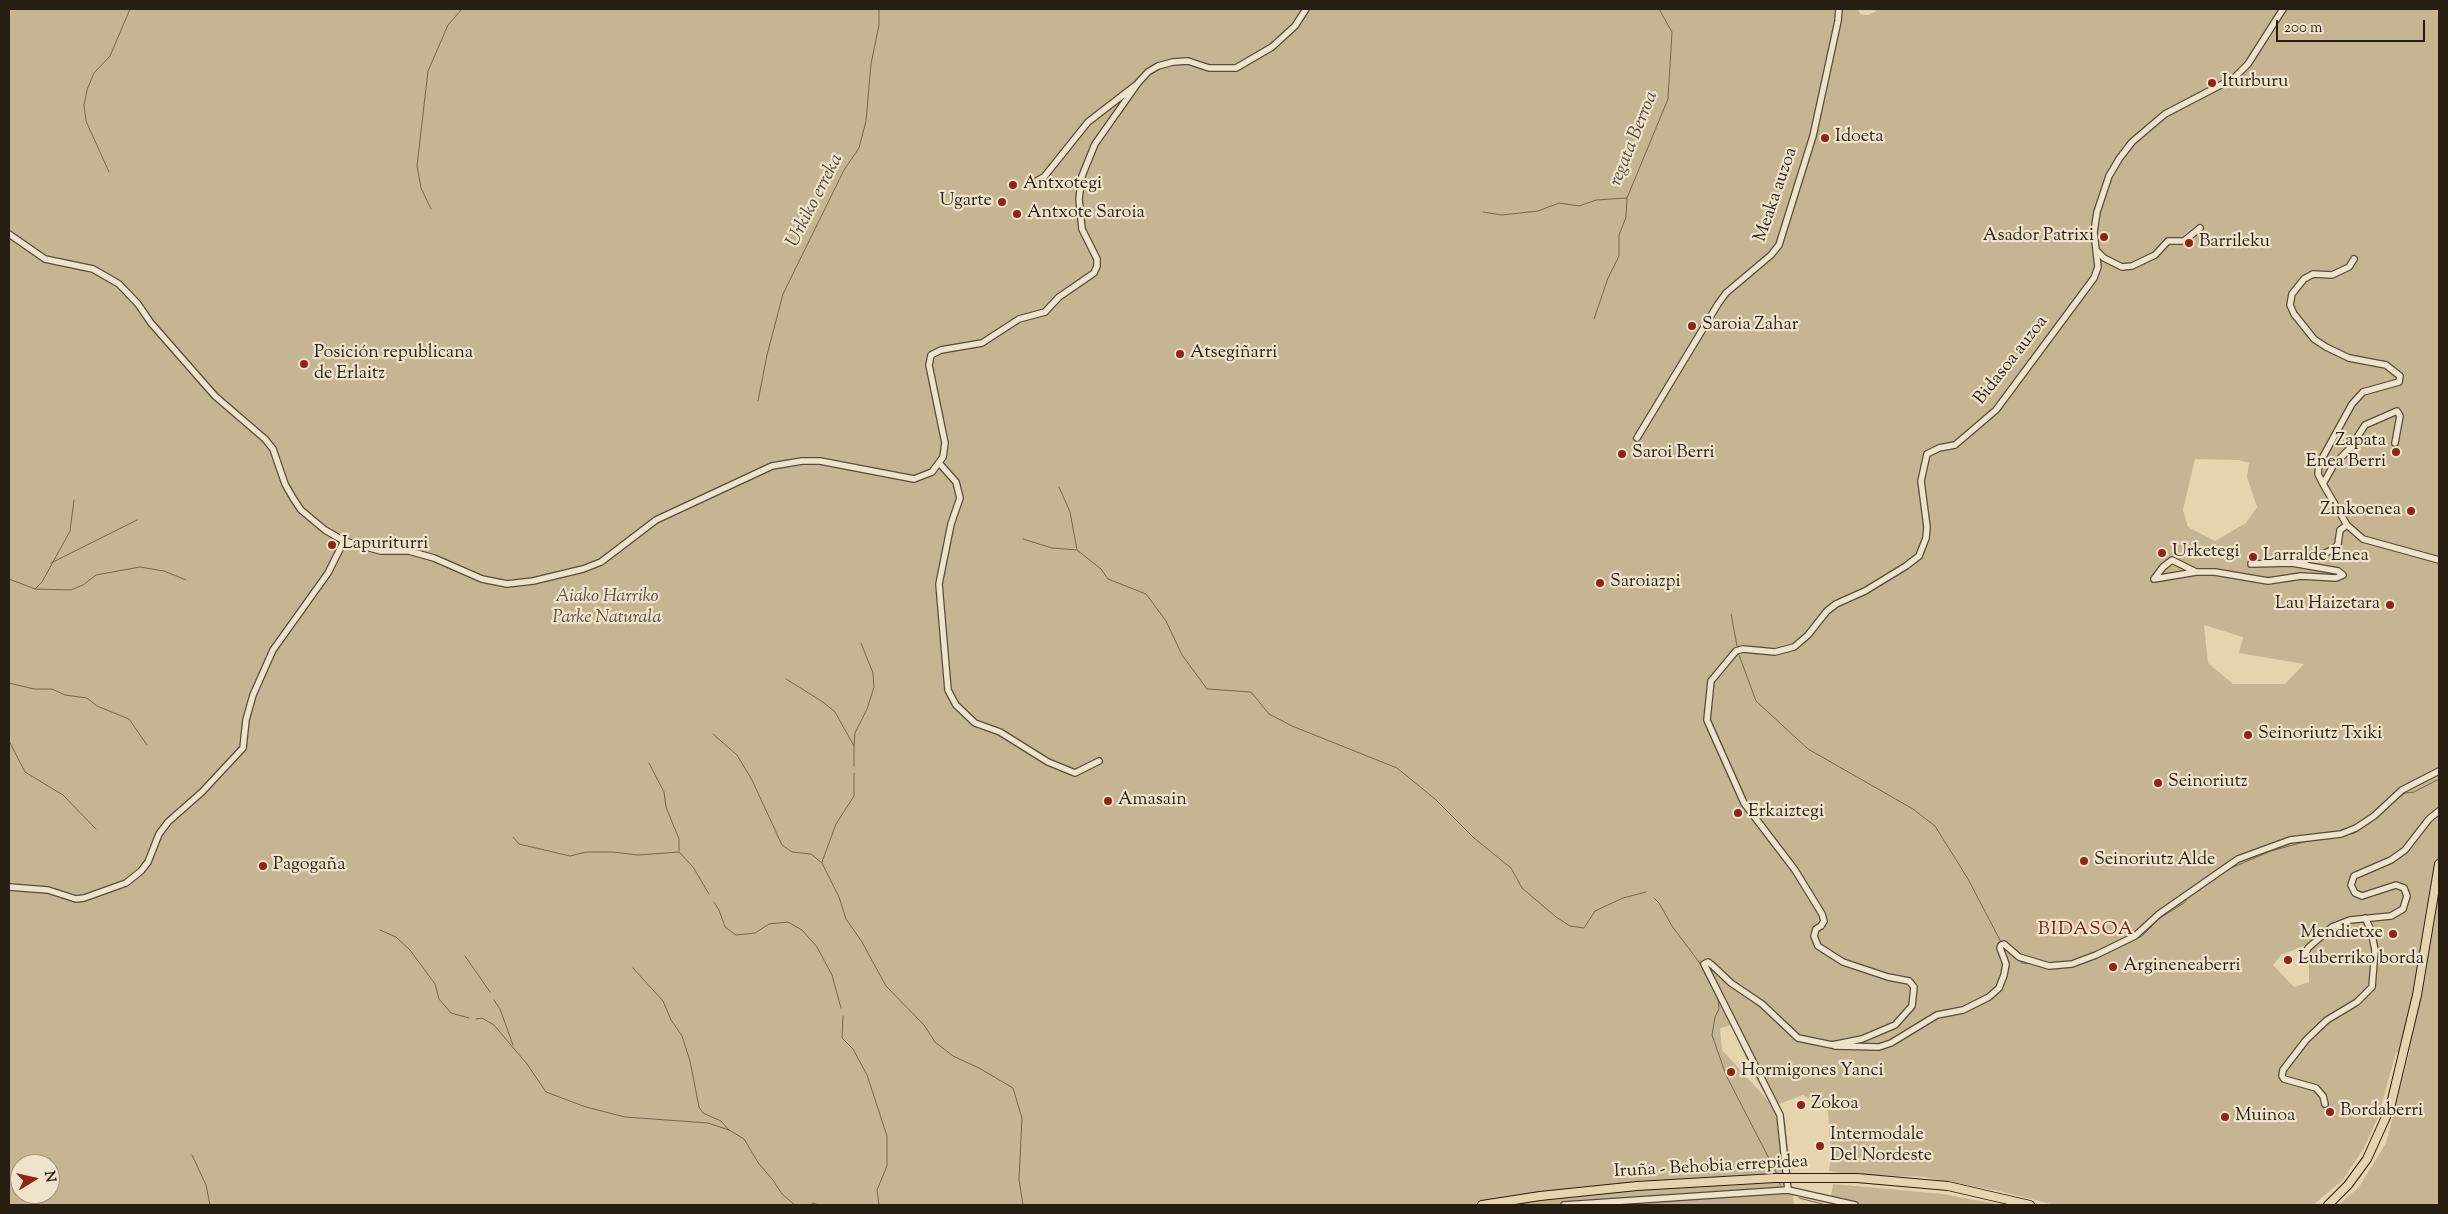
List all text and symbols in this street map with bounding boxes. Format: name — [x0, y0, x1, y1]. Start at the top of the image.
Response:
scale bar — [2278, 10, 2427, 42]
text: 200 m — [2284, 18, 2323, 39]
place label: Iturburu — [2222, 72, 2288, 94]
marker: Iturburu — [2206, 77, 2218, 89]
water label: regata Berroa — [1606, 88, 1664, 190]
place label: Idoeta — [1835, 127, 1883, 149]
marker: Idoeta — [1819, 132, 1831, 144]
street label: Meaka auzoa — [1751, 145, 1803, 245]
water label: Urkiko erreka — [783, 151, 849, 251]
place label: Antxotegi — [1023, 174, 1102, 196]
marker: Antxotegi — [1007, 179, 1019, 191]
place label: Ugarte — [939, 191, 992, 213]
marker: Ugarte — [996, 196, 1008, 208]
place label: Antxote Saroia — [1027, 203, 1145, 225]
marker: Antxote Saroia — [1011, 208, 1023, 220]
place label: Asador Patrixi — [1983, 226, 2094, 248]
marker: Asador Patrixi — [2098, 231, 2110, 243]
place label: Barrileku — [2199, 232, 2270, 254]
marker: Barrileku — [2183, 237, 2195, 249]
street label: Bidasoa auzoa — [1970, 312, 2054, 410]
place label: Saroia Zahar — [1702, 315, 1798, 337]
marker: Saroia Zahar — [1686, 320, 1698, 332]
place label: Posición republicana de Erlaitz — [314, 343, 473, 386]
place label: Atsegiñarri — [1190, 343, 1277, 365]
marker: Atsegiñarri — [1174, 348, 1186, 360]
marker: Posición republicana de Erlaitz — [298, 358, 310, 370]
place label: Zapata Enea Berri — [2306, 431, 2386, 474]
place label: Saroi Berri — [1632, 443, 1715, 465]
marker: Zapata Enea Berri — [2390, 446, 2402, 458]
marker: Saroi Berri — [1616, 448, 1628, 460]
place label: Zinkoenea — [2320, 500, 2401, 522]
marker: Zinkoenea — [2405, 505, 2417, 517]
place label: Lapuriturri — [342, 534, 428, 556]
marker: Lapuriturri — [326, 539, 338, 551]
place label: Urketegi — [2172, 542, 2240, 564]
place label: Larralde Enea — [2263, 546, 2369, 568]
marker: Urketegi — [2156, 547, 2168, 559]
marker: Larralde Enea — [2247, 551, 2259, 563]
place label: Saroiazpi — [1610, 572, 1681, 594]
marker: Saroiazpi — [1594, 577, 1606, 589]
park label: Aiako Harriko Parke Naturala — [552, 587, 662, 630]
place label: Lau Haizetara — [2275, 594, 2380, 616]
marker: Lau Haizetara — [2384, 599, 2396, 611]
place label: Seinoriutz Txiki — [2258, 724, 2382, 746]
marker: Seinoriutz Txiki — [2242, 729, 2254, 741]
place label: Seinoriutz — [2168, 772, 2248, 794]
marker: Seinoriutz — [2152, 777, 2164, 789]
place label: Amasain — [1118, 790, 1187, 812]
marker: Amasain — [1102, 795, 1114, 807]
place label: Erkaiztegi — [1748, 802, 1824, 824]
marker: Erkaiztegi — [1732, 807, 1744, 819]
place label: Seinoriutz Alde — [2094, 850, 2215, 872]
place label: Pagogaña — [273, 855, 346, 877]
marker: Seinoriutz Alde — [2078, 855, 2090, 867]
marker: Pagogaña — [257, 860, 269, 872]
district label: BIDASOA — [2037, 920, 2135, 942]
place label: Mendietxe — [2300, 923, 2383, 945]
marker: Mendietxe — [2387, 928, 2399, 940]
place label: Luberriko borda — [2298, 949, 2424, 971]
marker: Luberriko borda — [2282, 954, 2294, 966]
place label: Argineneaberri — [2123, 956, 2241, 978]
marker: Argineneaberri — [2107, 961, 2119, 973]
place label: Hormigones Yanci — [1741, 1061, 1884, 1083]
marker: Hormigones Yanci — [1725, 1066, 1737, 1078]
place label: Zokoa — [1811, 1094, 1859, 1116]
marker: Zokoa — [1795, 1099, 1807, 1111]
place label: Bordaberri — [2340, 1101, 2423, 1123]
place label: Muinoa — [2235, 1106, 2295, 1128]
marker: Bordaberri — [2324, 1106, 2336, 1118]
marker: Muinoa — [2219, 1111, 2231, 1123]
place label: Intermodale Del Nordeste — [1830, 1125, 1932, 1168]
marker: Intermodale Del Nordeste — [1814, 1140, 1826, 1152]
street label: Iruña - Behobia errepidea — [1613, 1152, 1809, 1184]
north arrow — [10, 1154, 60, 1204]
text: N — [38, 1170, 60, 1184]

